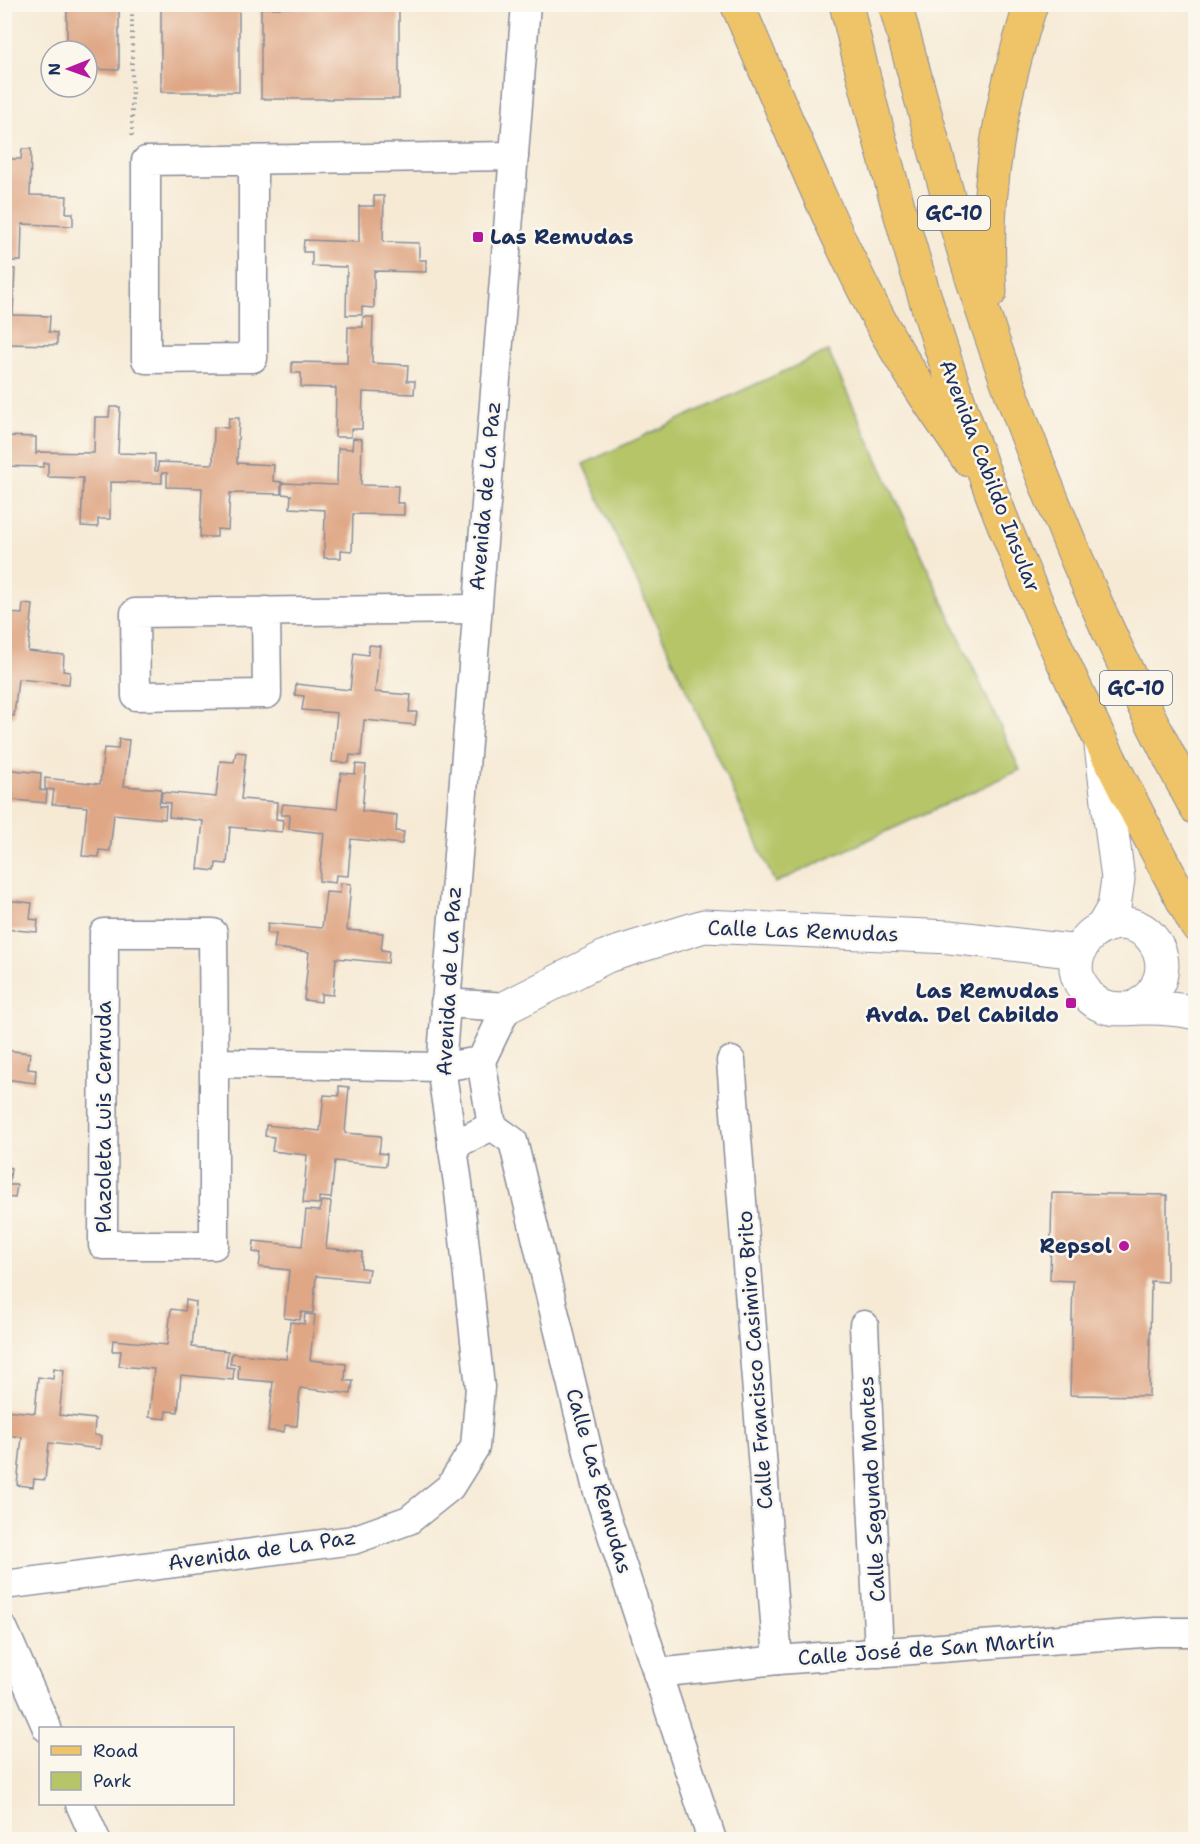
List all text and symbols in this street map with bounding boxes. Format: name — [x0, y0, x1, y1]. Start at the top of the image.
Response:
north arrow — [39, 39, 99, 99]
text: N — [44, 63, 65, 76]
road number: GC-10 — [918, 196, 990, 230]
place label: Las Remudas — [490, 223, 634, 251]
marker: Las Remudas — [471, 230, 485, 244]
street label: Avenida Cabildo Insular — [933, 356, 1047, 596]
street label: Avenida de La Paz — [463, 400, 507, 592]
road number: GC-10 — [1100, 671, 1172, 705]
street label: Avenida de La Paz — [430, 885, 468, 1077]
street label: Calle Las Remudas — [707, 914, 899, 948]
place label: Las Remudas Avda. Del Cabildo — [865, 977, 1059, 1029]
marker: Las Remudas Avda. Del Cabildo — [1064, 996, 1078, 1010]
street label: Plazoleta Luis Cernuda — [90, 1001, 118, 1233]
street label: Calle Francisco Casimiro Brito — [731, 1210, 779, 1510]
place label: Repsol — [1040, 1232, 1112, 1260]
marker: Repsol — [1117, 1239, 1131, 1253]
street label: Calle Segundo Montes — [852, 1375, 892, 1603]
street label: Calle Las Remudas — [559, 1385, 639, 1577]
street label: Avenida de La Paz — [166, 1523, 358, 1577]
street label: Calle José de San Martín — [797, 1626, 1055, 1672]
legend — [39, 1727, 234, 1805]
text: Road — [93, 1739, 138, 1763]
text: Park — [93, 1769, 132, 1793]

